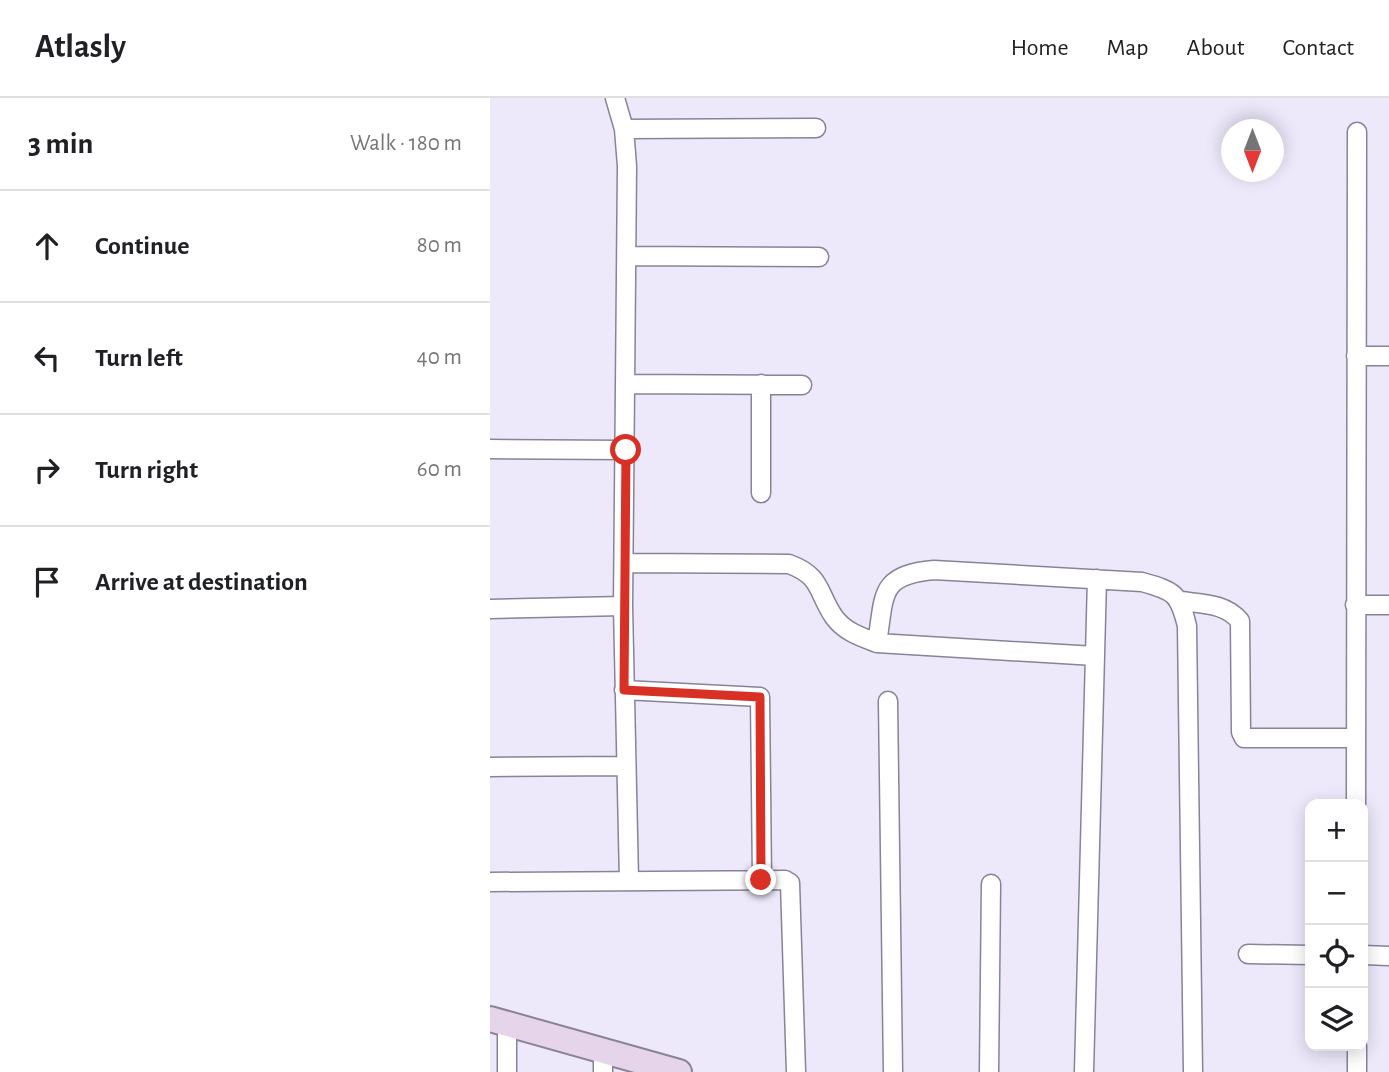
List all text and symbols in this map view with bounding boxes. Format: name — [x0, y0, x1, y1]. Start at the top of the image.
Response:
text: Atlasly — [35, 31, 126, 64]
text: Home — [1011, 36, 1069, 60]
text: Map — [1107, 36, 1149, 60]
text: About — [1187, 36, 1244, 60]
text: Contact — [1282, 36, 1354, 60]
north arrow — [1221, 119, 1284, 182]
text: 3 min — [28, 129, 93, 159]
text: Walk · 180 m — [350, 132, 462, 155]
icon: ahead — [28, 227, 66, 265]
text: Continue — [95, 233, 190, 259]
text: 80 m — [417, 234, 462, 257]
icon: left — [28, 339, 66, 377]
text: Turn left — [95, 345, 183, 371]
text: 40 m — [417, 346, 462, 369]
route start — [610, 434, 641, 465]
icon: right — [28, 451, 66, 489]
text: Turn right — [95, 457, 198, 483]
text: 60 m — [417, 458, 462, 481]
icon: arrive — [28, 563, 66, 601]
text: Arrive at destination — [95, 569, 308, 595]
map controls — [1305, 799, 1368, 1051]
button: + — [1305, 799, 1368, 862]
button: − — [1305, 862, 1368, 925]
route end — [745, 864, 776, 895]
button: locate — [1305, 925, 1368, 988]
button: layers — [1305, 988, 1368, 1051]

